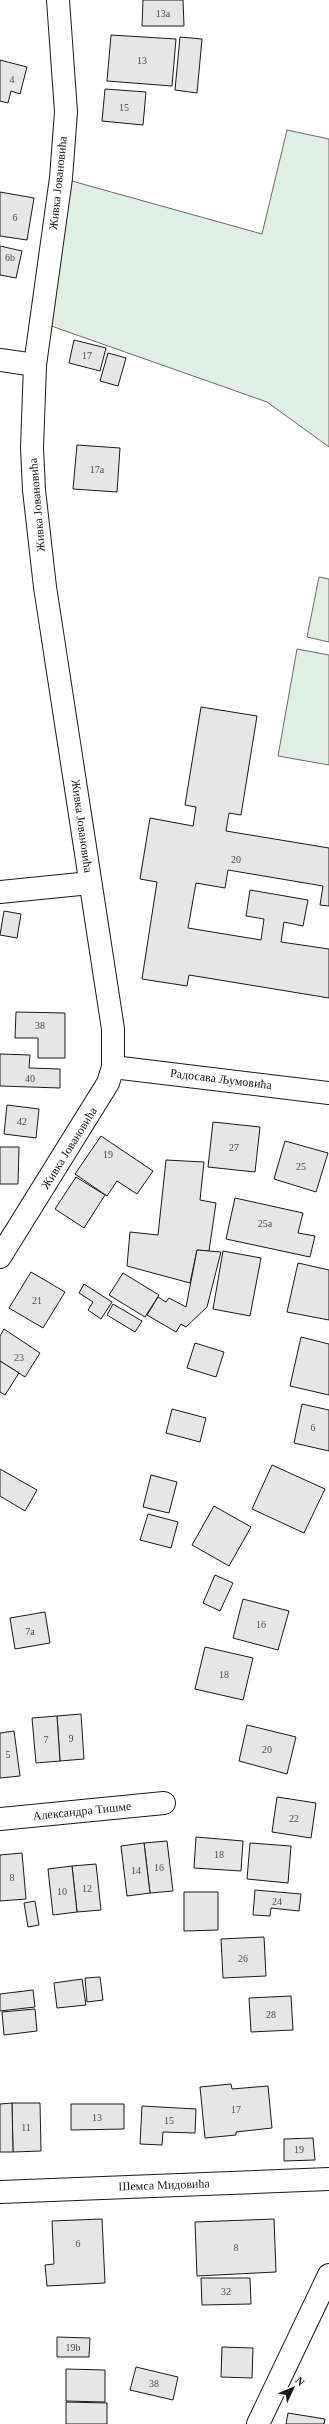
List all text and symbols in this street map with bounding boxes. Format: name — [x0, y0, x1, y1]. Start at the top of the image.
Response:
house number: 13a — [156, 8, 171, 19]
house number: 13 — [137, 55, 147, 66]
house number: 4 — [10, 74, 15, 85]
house number: 15 — [119, 102, 129, 113]
street label: Живка Јовановића — [46, 135, 70, 231]
house number: 6 — [13, 212, 18, 223]
house number: 6b — [5, 252, 15, 263]
house number: 17 — [82, 350, 92, 361]
street label: Живка Јовановића — [26, 457, 48, 553]
house number: 17a — [90, 464, 105, 475]
street label: Живка Јовановића — [69, 778, 96, 874]
house number: 20 — [231, 854, 241, 865]
house number: 38 — [35, 1020, 45, 1031]
street label: Радосава Љумовића — [169, 1066, 273, 1092]
house number: 40 — [25, 1073, 35, 1084]
street label: Живка Јовановића — [38, 1104, 100, 1192]
house number: 42 — [17, 1116, 27, 1127]
house number: 27 — [229, 1142, 239, 1153]
house number: 19 — [103, 1149, 113, 1160]
house number: 25 — [296, 1161, 306, 1172]
house number: 25a — [258, 1218, 273, 1229]
house number: 21 — [32, 1295, 42, 1306]
house number: 23 — [14, 1352, 24, 1363]
house number: 6 — [311, 1422, 316, 1433]
house number: 16 — [256, 1619, 266, 1630]
house number: 7a — [25, 1626, 35, 1637]
house number: 18 — [219, 1669, 229, 1680]
house number: 9 — [69, 1733, 74, 1744]
house number: 7 — [44, 1734, 49, 1745]
house number: 20 — [262, 1744, 272, 1755]
house number: 5 — [6, 1749, 11, 1760]
street label: Александра Тишме — [32, 1799, 132, 1823]
house number: 22 — [289, 1813, 299, 1824]
house number: 18 — [214, 1849, 224, 1860]
house number: 16 — [154, 1862, 164, 1873]
house number: 14 — [131, 1865, 141, 1876]
house number: 8 — [10, 1872, 15, 1883]
house number: 12 — [82, 1883, 92, 1894]
house number: 10 — [57, 1886, 67, 1897]
house number: 24 — [272, 1896, 282, 1907]
house number: 26 — [238, 1953, 248, 1964]
house number: 28 — [266, 2009, 276, 2020]
house number: 17 — [231, 2104, 241, 2115]
house number: 13 — [92, 2112, 102, 2123]
house number: 15 — [164, 2115, 174, 2126]
house number: 11 — [21, 2122, 31, 2133]
house number: 19 — [294, 2144, 304, 2155]
street label: Шемса Мидовића — [118, 2176, 211, 2194]
house number: 6 — [76, 2238, 81, 2249]
house number: 8 — [234, 2242, 239, 2253]
house number: 32 — [221, 2286, 231, 2297]
house number: 19b — [66, 2342, 81, 2353]
north arrow — [273, 2368, 313, 2408]
text: N — [293, 2374, 307, 2388]
house number: 38 — [149, 2378, 159, 2389]

